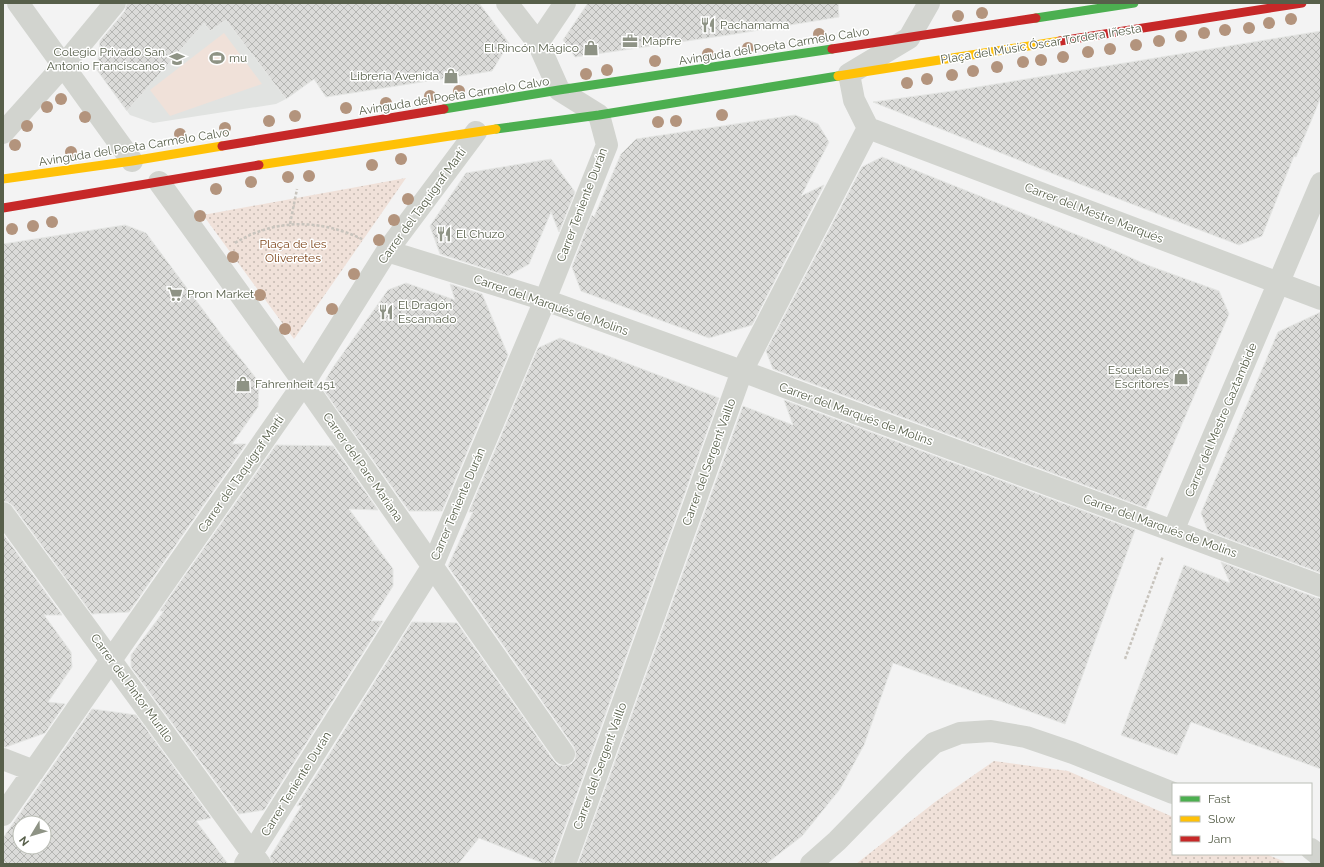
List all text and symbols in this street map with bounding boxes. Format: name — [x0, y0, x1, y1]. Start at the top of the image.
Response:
restaurant icon: Pachamama — [699, 16, 717, 34]
place label: Pachamama — [720, 18, 789, 32]
street label: Plaça del Músic Óscar Tordera Iñesta — [940, 21, 1142, 67]
street label: Avinguda del Poeta Carmelo Calvo — [678, 24, 870, 68]
office icon: Mapfre — [621, 32, 639, 50]
place label: Mapfre — [642, 34, 681, 48]
shop icon: El Rincón Mágico — [582, 39, 600, 57]
place label: El Rincón Mágico — [484, 41, 579, 55]
place label: Colegio Privado San Antonio Franciscanos — [47, 45, 165, 73]
sports icon: mu — [208, 49, 226, 67]
school or university icon: Colegio Privado San Antonio Franciscanos — [168, 50, 186, 68]
place label: mu — [229, 51, 247, 65]
shop icon: Librería Avenida — [442, 67, 460, 85]
place label: Librería Avenida — [350, 69, 439, 83]
street label: Avinguda del Poeta Carmelo Calvo — [358, 74, 550, 118]
street label: Avinguda del Poeta Carmelo Calvo — [38, 125, 230, 169]
street label: Carrer del Taquígraf Martí — [375, 145, 469, 267]
street label: Carrer Teniente Durán — [554, 146, 610, 264]
street label: Carrer del Mestre Marqués — [1023, 180, 1165, 246]
restaurant icon: El Chuzo — [435, 225, 453, 243]
place label: El Chuzo — [456, 227, 505, 241]
park label: Plaça de les Oliveretes — [259, 237, 327, 265]
street label: Carrer del Marqués de Molins — [472, 272, 630, 338]
supermarket icon: Pron Market — [166, 285, 184, 303]
place label: Pron Market — [187, 287, 254, 301]
place label: El Dragón Escamado — [398, 298, 456, 326]
restaurant icon: El Dragón Escamado — [377, 303, 395, 321]
street label: Carrer del Mestre Gaztambide — [1182, 341, 1260, 499]
place label: Escuela de Escritores — [1108, 363, 1169, 391]
shop icon: Escuela de Escritores — [1172, 368, 1190, 386]
shop icon: Fahrenheit 451 — [234, 375, 252, 393]
place label: Fahrenheit 451 — [255, 377, 335, 391]
street label: Carrer del Marqués de Molins — [777, 380, 935, 448]
street label: Carrer del Sergent Vaillo — [679, 397, 739, 527]
street label: Carrer del Pare Mariana — [320, 410, 406, 524]
street label: Carrer del Taquígraf Martí — [195, 412, 287, 535]
street label: Carrer Teniente Durán — [428, 446, 488, 562]
street label: Carrer del Marqués de Molins — [1081, 492, 1239, 560]
street label: Carrer del Pintor Murillo — [88, 631, 176, 745]
street label: Carrer del Sergent Vaillo — [570, 701, 630, 831]
street label: Carrer Teniente Durán — [258, 729, 334, 839]
legend — [1172, 783, 1312, 855]
text: Fast — [1208, 792, 1231, 806]
text: Slow — [1208, 812, 1235, 826]
north arrow — [12, 815, 52, 855]
text: Jam — [1208, 832, 1231, 846]
text: N — [17, 834, 32, 848]

